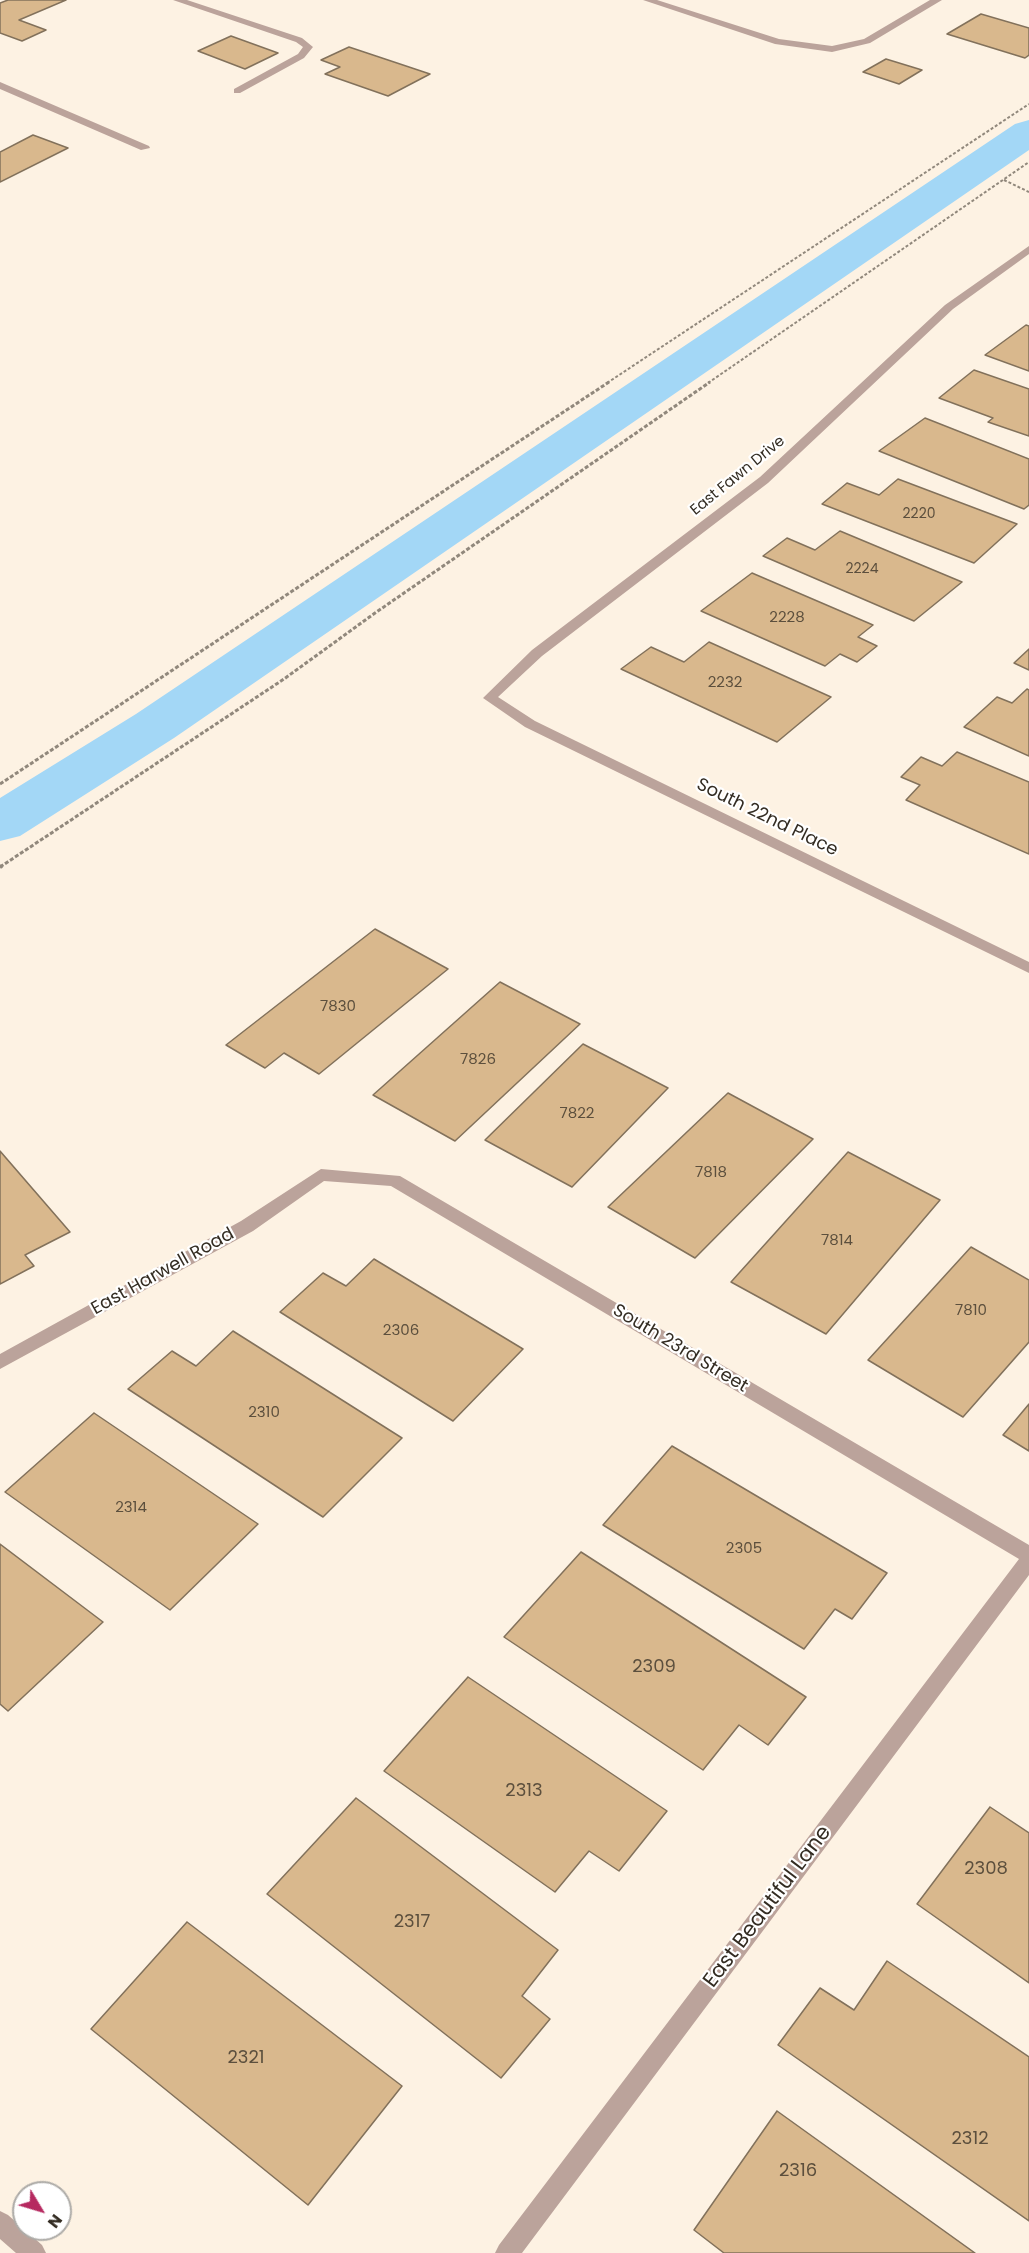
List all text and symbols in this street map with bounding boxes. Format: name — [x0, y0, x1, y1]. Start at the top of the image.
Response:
street label: East Fawn Drive — [687, 432, 789, 520]
house number: 2220 — [903, 506, 935, 522]
house number: 2224 — [846, 561, 878, 577]
house number: 2228 — [769, 609, 805, 627]
house number: 2232 — [708, 674, 742, 692]
street label: South 22nd Place — [693, 774, 841, 862]
house number: 7830 — [320, 998, 356, 1016]
house number: 7826 — [460, 1051, 496, 1069]
house number: 7822 — [560, 1105, 594, 1123]
house number: 7818 — [695, 1164, 727, 1182]
street label: East Harwell Road — [88, 1224, 238, 1320]
house number: 7814 — [821, 1232, 853, 1250]
street label: South 23rd Street — [609, 1300, 751, 1398]
house number: 7810 — [955, 1302, 987, 1320]
house number: 2306 — [383, 1322, 419, 1340]
house number: 2310 — [248, 1404, 280, 1422]
house number: 2314 — [115, 1499, 147, 1517]
house number: 2305 — [726, 1540, 762, 1558]
house number: 2309 — [632, 1656, 676, 1678]
house number: 2313 — [505, 1780, 543, 1802]
street label: East Beautiful Lane — [699, 1821, 837, 1993]
house number: 2308 — [964, 1858, 1008, 1880]
house number: 2317 — [394, 1911, 430, 1933]
house number: 2321 — [227, 2047, 265, 2069]
house number: 2312 — [951, 2128, 989, 2150]
house number: 2316 — [779, 2160, 817, 2182]
north arrow — [12, 2181, 72, 2241]
text: N — [42, 2209, 68, 2233]

